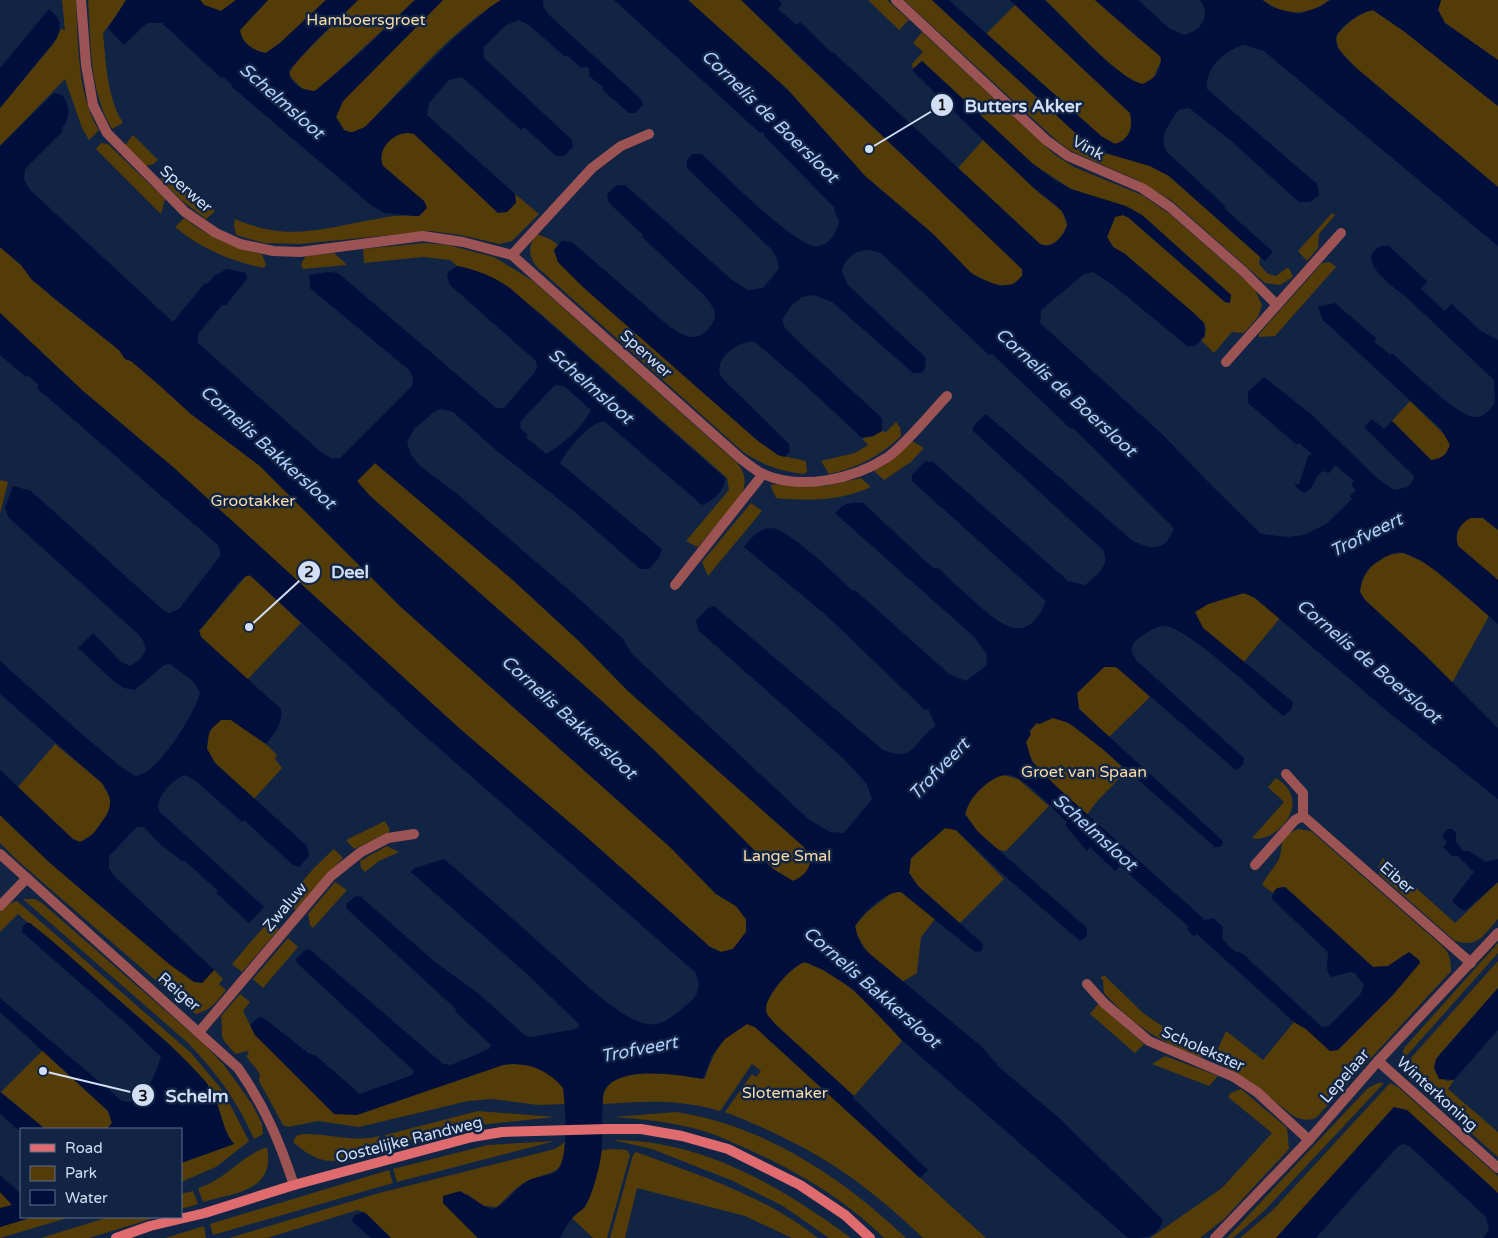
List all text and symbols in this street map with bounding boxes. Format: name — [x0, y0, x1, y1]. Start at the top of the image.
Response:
park label: Hamboersgroet — [306, 10, 426, 30]
water label: Cornelis de Boersloot — [697, 45, 845, 189]
water label: Schelmsloot — [235, 58, 330, 145]
callout: Butters Akker — [929, 89, 1091, 122]
text: Butters Akker — [964, 95, 1083, 117]
text: 1 — [937, 96, 947, 114]
street label: Vink — [1069, 131, 1108, 165]
street label: Sperwer — [156, 161, 217, 218]
water label: Cornelis de Boersloot — [991, 323, 1143, 462]
street label: Sperwer — [616, 326, 677, 383]
water label: Schelmsloot — [544, 343, 639, 430]
water label: Cornelis Bakkersloot — [196, 380, 342, 515]
park label: Grootakker — [211, 491, 296, 511]
water label: Trofveert — [1326, 507, 1408, 562]
callout: Deel — [296, 555, 379, 588]
text: Deel — [331, 561, 369, 583]
text: 2 — [304, 563, 314, 581]
water label: Cornelis de Boersloot — [1292, 594, 1447, 729]
water label: Cornelis Bakkersloot — [497, 650, 643, 785]
water label: Trofveert — [904, 732, 975, 805]
park label: Groet van Spaan — [1021, 762, 1147, 782]
water label: Schelmsloot — [1049, 789, 1143, 877]
park label: Lange Smal — [743, 846, 831, 866]
street label: Eiber — [1376, 858, 1419, 899]
street label: Zwaluw — [259, 878, 312, 936]
water label: Cornelis Bakkersloot — [799, 921, 947, 1054]
street label: Reiger — [154, 968, 205, 1016]
street label: Scholekster — [1159, 1022, 1248, 1076]
water label: Trofveert — [599, 1030, 681, 1067]
street label: Lepelaar — [1316, 1044, 1375, 1107]
street label: Winterkoning — [1392, 1052, 1482, 1136]
callout: Schelm — [131, 1079, 238, 1112]
park label: Slotemaker — [742, 1083, 829, 1103]
text: Schelm — [166, 1085, 228, 1107]
text: 3 — [138, 1087, 148, 1105]
street label: Oostelijke Randweg — [333, 1112, 485, 1168]
legend — [20, 1128, 182, 1218]
text: Road — [65, 1139, 103, 1157]
text: Park — [65, 1164, 97, 1182]
text: Water — [65, 1189, 108, 1207]

